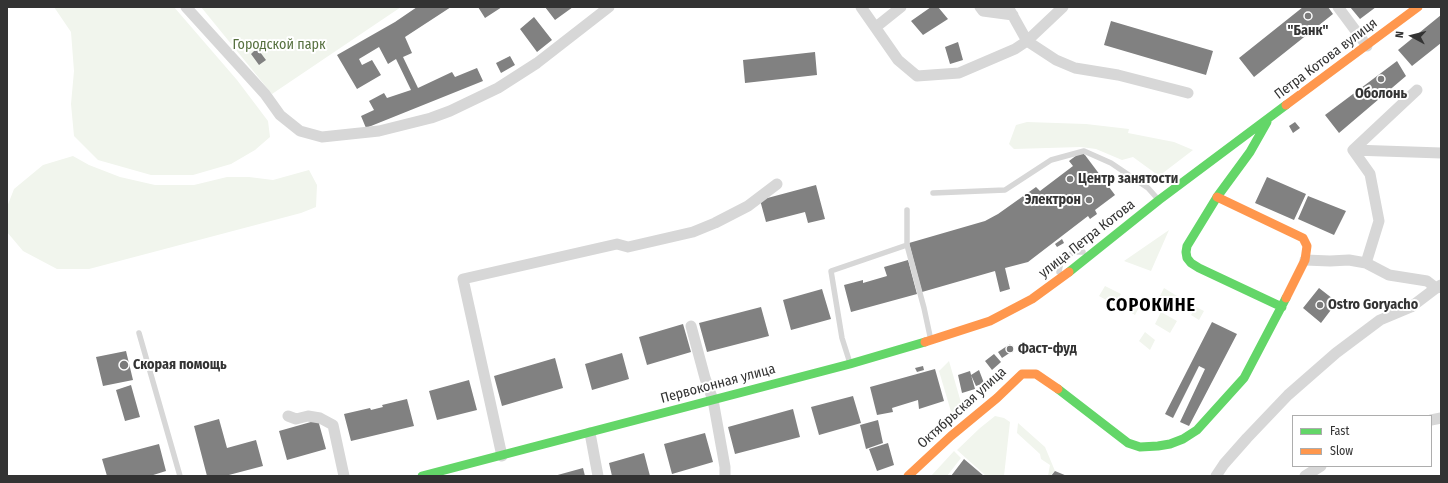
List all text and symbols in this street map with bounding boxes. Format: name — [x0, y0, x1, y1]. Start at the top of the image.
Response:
marker: "Банк" — [1303, 11, 1313, 21]
street label: Петра Котова вулиця — [1271, 15, 1381, 103]
north arrow — [1392, 16, 1432, 56]
place label: "Банк" — [1288, 23, 1328, 39]
text: N — [1393, 30, 1406, 39]
park label: Городской парк — [232, 37, 326, 53]
marker: Оболонь — [1376, 74, 1386, 84]
place label: Оболонь — [1355, 86, 1407, 102]
place label: Центр занятости — [1078, 171, 1178, 187]
marker: Центр занятости — [1065, 174, 1075, 184]
place label: Электрон — [1024, 192, 1081, 208]
marker: Электрон — [1084, 195, 1094, 205]
street label: улица Петра Котова — [1036, 196, 1138, 282]
district label: СОРОКИНЕ — [1106, 295, 1196, 317]
place label: Ostro Goryacho — [1328, 297, 1418, 313]
marker: Ostro Goryacho — [1315, 300, 1325, 310]
place label: Фаст-фуд — [1018, 341, 1077, 357]
marker: Фаст-фуд — [1005, 344, 1015, 354]
place label: Скорая помощь — [133, 357, 227, 373]
marker: Скорая помощь — [118, 359, 130, 371]
street label: Первоконная улица — [659, 361, 777, 407]
street label: Октябрьская улица — [914, 364, 1010, 452]
legend — [1292, 415, 1432, 467]
text: Fast — [1330, 424, 1349, 438]
text: Slow — [1330, 444, 1353, 458]

